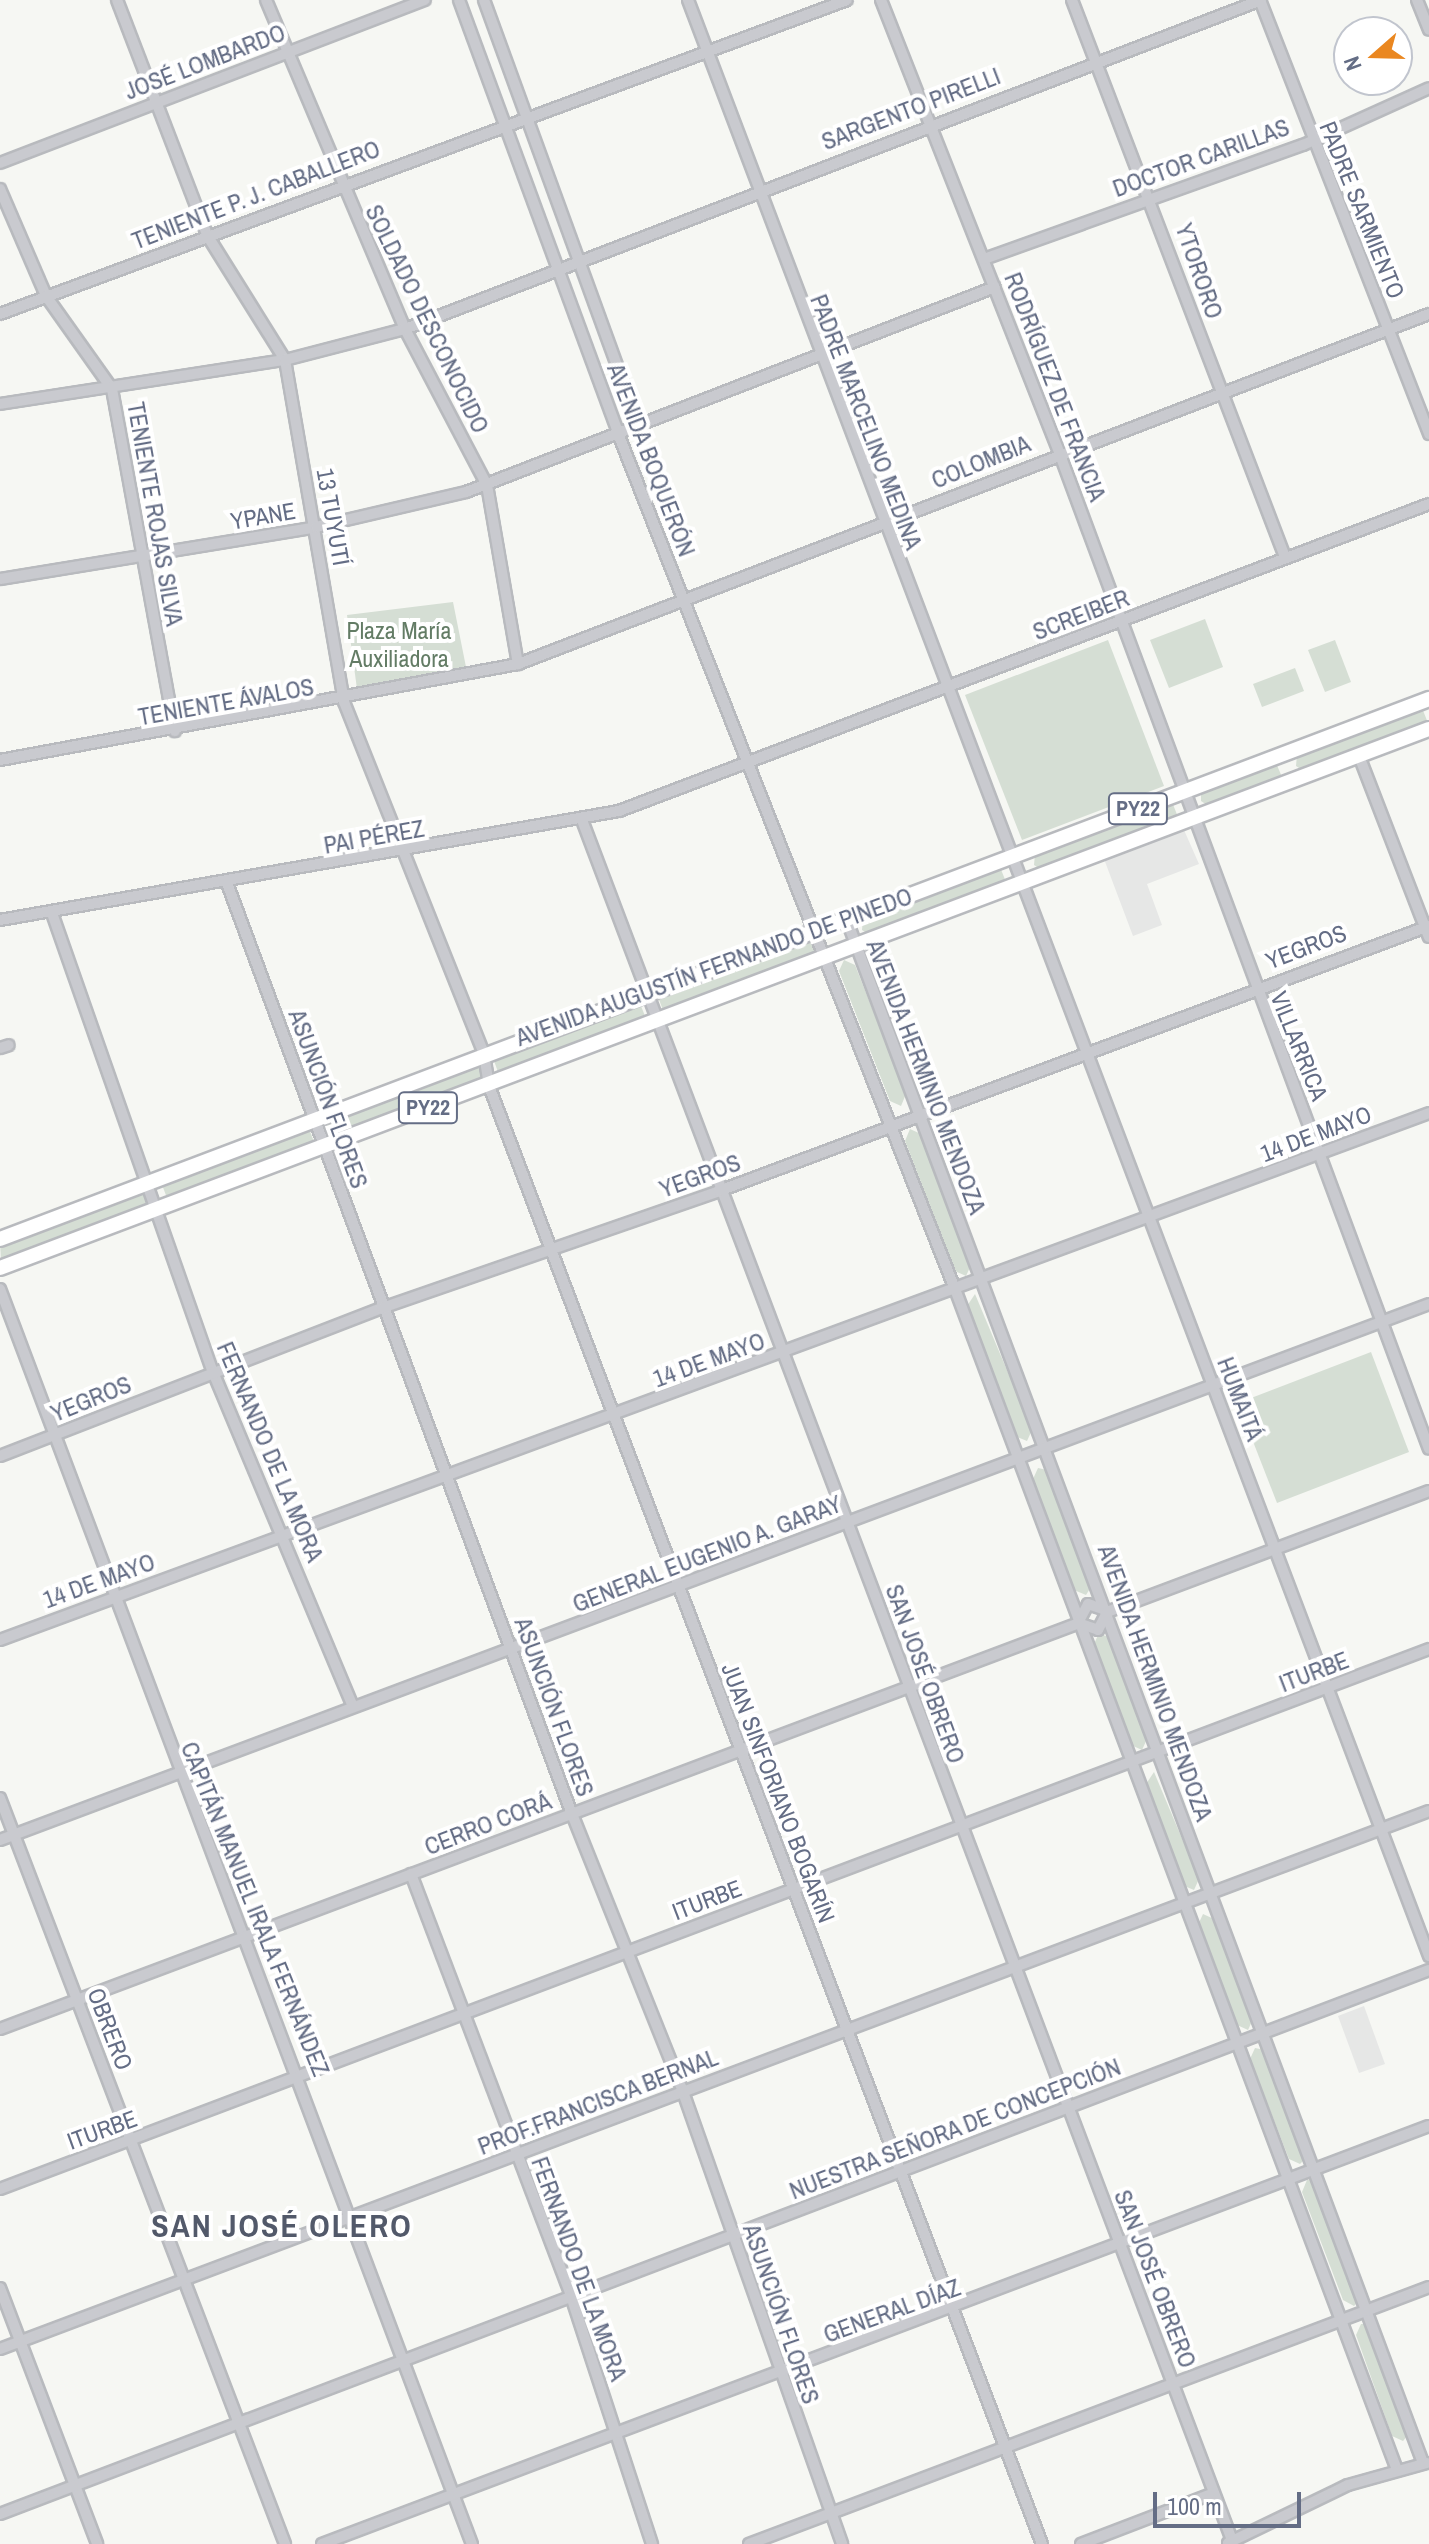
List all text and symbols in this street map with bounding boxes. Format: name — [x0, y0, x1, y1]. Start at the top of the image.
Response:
north arrow — [1333, 16, 1413, 96]
street label: JOSÉ LOMBARDO — [121, 18, 289, 106]
text: N — [1336, 52, 1369, 75]
street label: SARGENTO PIRELLI — [818, 62, 1004, 156]
street label: DOCTOR CARILLAS — [1109, 113, 1293, 203]
street label: PADRE SARMIENTO — [1313, 117, 1411, 303]
street label: TENIENTE P. J. CABALLERO — [128, 134, 384, 256]
street label: SOLDADO DESCONOCIDO — [359, 200, 495, 438]
street label: YTORORO — [1169, 219, 1229, 323]
street label: RODRÍGUEZ DE FRANCIA — [998, 269, 1112, 505]
street label: PADRE MARCELINO MEDINA — [804, 290, 928, 554]
street label: AVENIDA BOQUERÓN — [601, 359, 701, 561]
street label: TENIENTE ROJAS SILVA — [121, 400, 189, 628]
street label: COLOMBIA — [927, 429, 1035, 495]
street label: 13 TUYUTÍ — [310, 466, 356, 568]
street label: YPANE — [228, 496, 298, 536]
street label: SCREIBER — [1029, 584, 1133, 646]
park label: Plaza María Auxiliadora — [347, 617, 451, 673]
street label: TENIENTE ÁVALOS — [136, 672, 316, 732]
road number: PY22 — [1106, 791, 1170, 827]
street label: PAI PÉREZ — [322, 814, 426, 860]
street label: AVENIDA AUGUSTÍN FERNANDO DE PINEDO — [511, 881, 917, 1053]
street label: YEGROS — [1262, 918, 1350, 976]
street label: AVENIDA HERMINIO MENDOZA — [860, 935, 992, 1219]
street label: VILLARRICA — [1264, 987, 1334, 1105]
street label: ASUNCIÓN FLORES — [282, 1006, 374, 1192]
road number: PY22 — [396, 1090, 460, 1126]
street label: 14 DE MAYO — [1256, 1100, 1376, 1168]
street label: YEGROS — [656, 1148, 744, 1204]
street label: 14 DE MAYO — [649, 1327, 769, 1393]
street label: FERNANDO DE LA MORA — [210, 1337, 330, 1567]
street label: HUMAITÁ — [1211, 1353, 1269, 1445]
street label: YEGROS — [47, 1370, 135, 1428]
street label: GENERAL EUGENIO A. GARAY — [568, 1489, 846, 1619]
street label: AVENIDA HERMINIO MENDOZA — [1091, 1541, 1219, 1825]
street label: 14 DE MAYO — [39, 1548, 159, 1614]
street label: SAN JOSÉ OBRERO — [879, 1581, 971, 1767]
street label: ASUNCIÓN FLORES — [508, 1614, 600, 1800]
street label: ITURBE — [1275, 1646, 1353, 1698]
street label: JUAN SINFORIANO BOGARÍN — [715, 1659, 841, 1927]
street label: CAPITÁN MANUEL IRALA FERNÁNDEZ — [174, 1737, 336, 2081]
street label: CERRO CORÁ — [421, 1787, 555, 1861]
street label: ITURBE — [668, 1874, 746, 1926]
street label: OBRERO — [81, 1984, 139, 2074]
street label: PROF.FRANCISCA BERNAL — [473, 2043, 723, 2161]
street label: NUESTRA SEÑORA DE CONCEPCIÓN — [784, 2052, 1126, 2206]
street label: ITURBE — [63, 2104, 141, 2156]
street label: FERNANDO DE LA MORA — [525, 2153, 633, 2385]
street label: SAN JOSÉ OBRERO — [1108, 2186, 1202, 2372]
district label: SAN JOSÉ OLERO — [151, 2207, 413, 2245]
street label: ASUNCIÓN FLORES — [737, 2220, 825, 2408]
street label: GENERAL DÍAZ — [819, 2273, 965, 2349]
scale bar — [1157, 2476, 1305, 2526]
text: 100 m — [1167, 2490, 1222, 2522]

